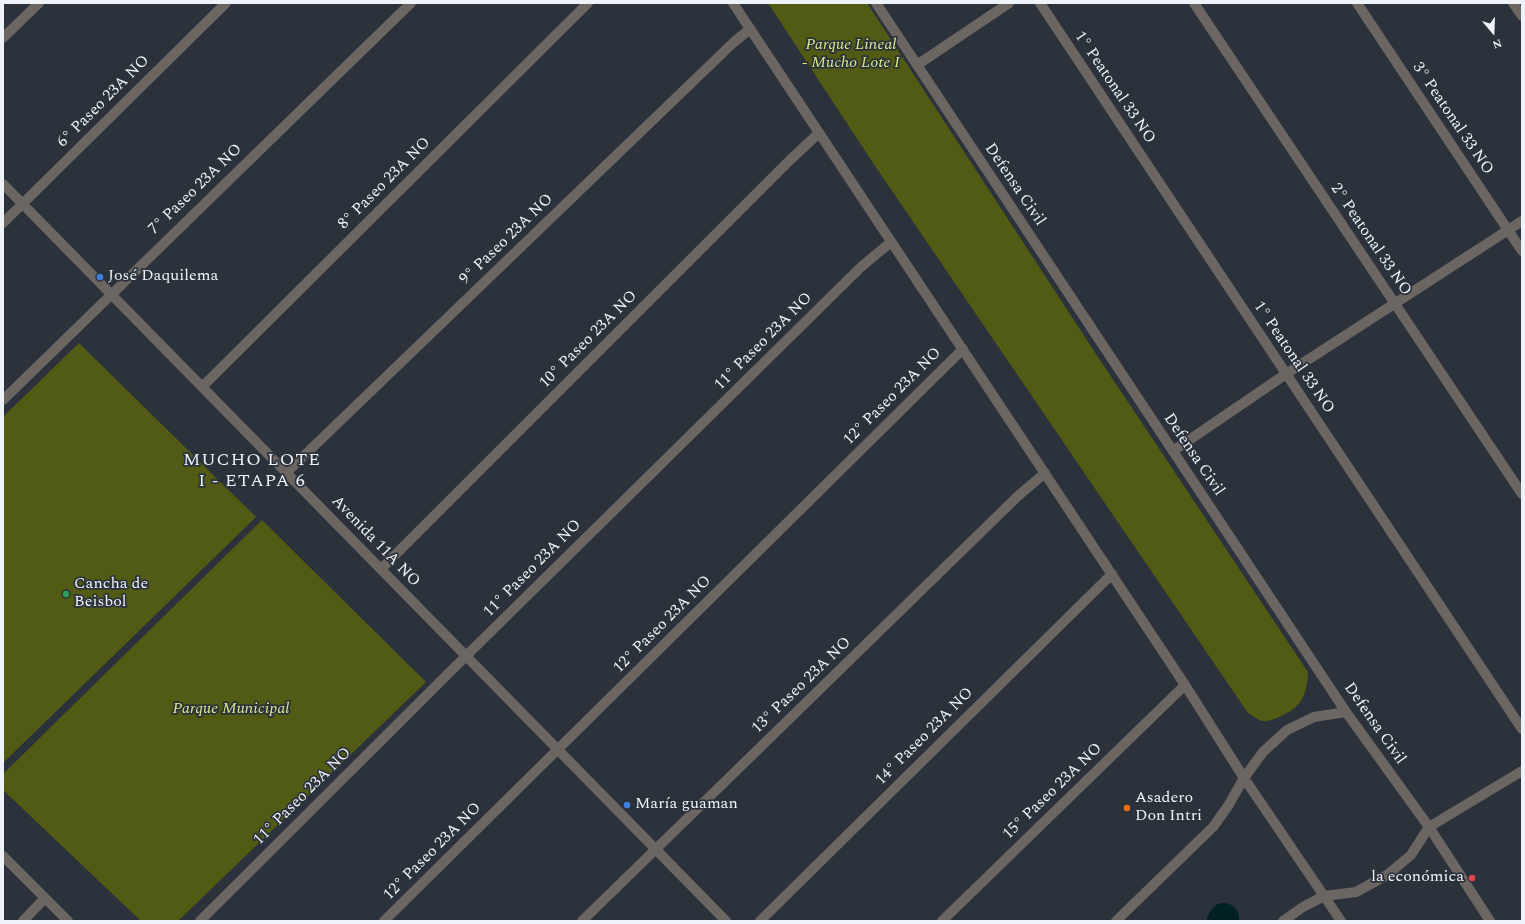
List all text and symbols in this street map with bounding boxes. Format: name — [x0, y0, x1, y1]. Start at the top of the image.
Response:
north arrow — [1473, 12, 1513, 52]
street label: 1° Peatonal 33 NO — [1069, 28, 1159, 148]
text: N — [1490, 34, 1504, 53]
park label: Parque Lineal - Mucho Lote I — [802, 36, 900, 74]
street label: 6° Paseo 23A NO — [54, 52, 154, 152]
street label: 3° Peatonal 33 NO — [1407, 59, 1497, 179]
street label: 8° Paseo 23A NO — [335, 134, 435, 234]
street label: 7° Paseo 23A NO — [145, 140, 247, 240]
street label: Defensa Civil — [979, 140, 1049, 230]
street label: 2° Peatonal 33 NO — [1325, 180, 1415, 300]
street label: 9° Paseo 23A NO — [456, 190, 558, 290]
place label: José Daquilema — [108, 267, 218, 287]
marker: José Daquilema — [95, 272, 105, 282]
street label: 10° Paseo 23A NO — [536, 287, 642, 393]
street label: 11° Paseo 23A NO — [711, 289, 817, 395]
street label: 1° Peatonal 33 NO — [1248, 298, 1338, 418]
street label: 12° Paseo 23A NO — [840, 344, 946, 450]
street label: Defensa Civil — [1158, 410, 1228, 500]
district label: MUCHO LOTE I - ETAPA 6 — [183, 450, 321, 492]
street label: Avenida 11A NO — [327, 492, 423, 592]
street label: 11° Paseo 23A NO — [480, 516, 586, 622]
street label: 12° Paseo 23A NO — [610, 572, 716, 678]
place label: Cancha de Beisbol — [74, 575, 148, 613]
marker: Cancha de Beisbol — [61, 589, 71, 599]
street label: 13° Paseo 23A NO — [748, 634, 856, 738]
street label: Defensa Civil — [1339, 679, 1409, 769]
street label: 14° Paseo 23A NO — [872, 684, 978, 790]
park label: Parque Municipal — [173, 700, 289, 720]
street label: 15° Paseo 23A NO — [999, 740, 1107, 844]
street label: 11° Paseo 23A NO — [250, 744, 356, 850]
place label: Asadero Don Intri — [1135, 789, 1202, 827]
place label: María guaman — [635, 795, 738, 815]
street label: 12° Paseo 23A NO — [380, 799, 486, 905]
marker: María guaman — [622, 800, 632, 810]
marker: Asadero Don Intri — [1122, 803, 1132, 813]
place label: la económica — [1371, 868, 1464, 888]
marker: la económica — [1467, 873, 1477, 883]

